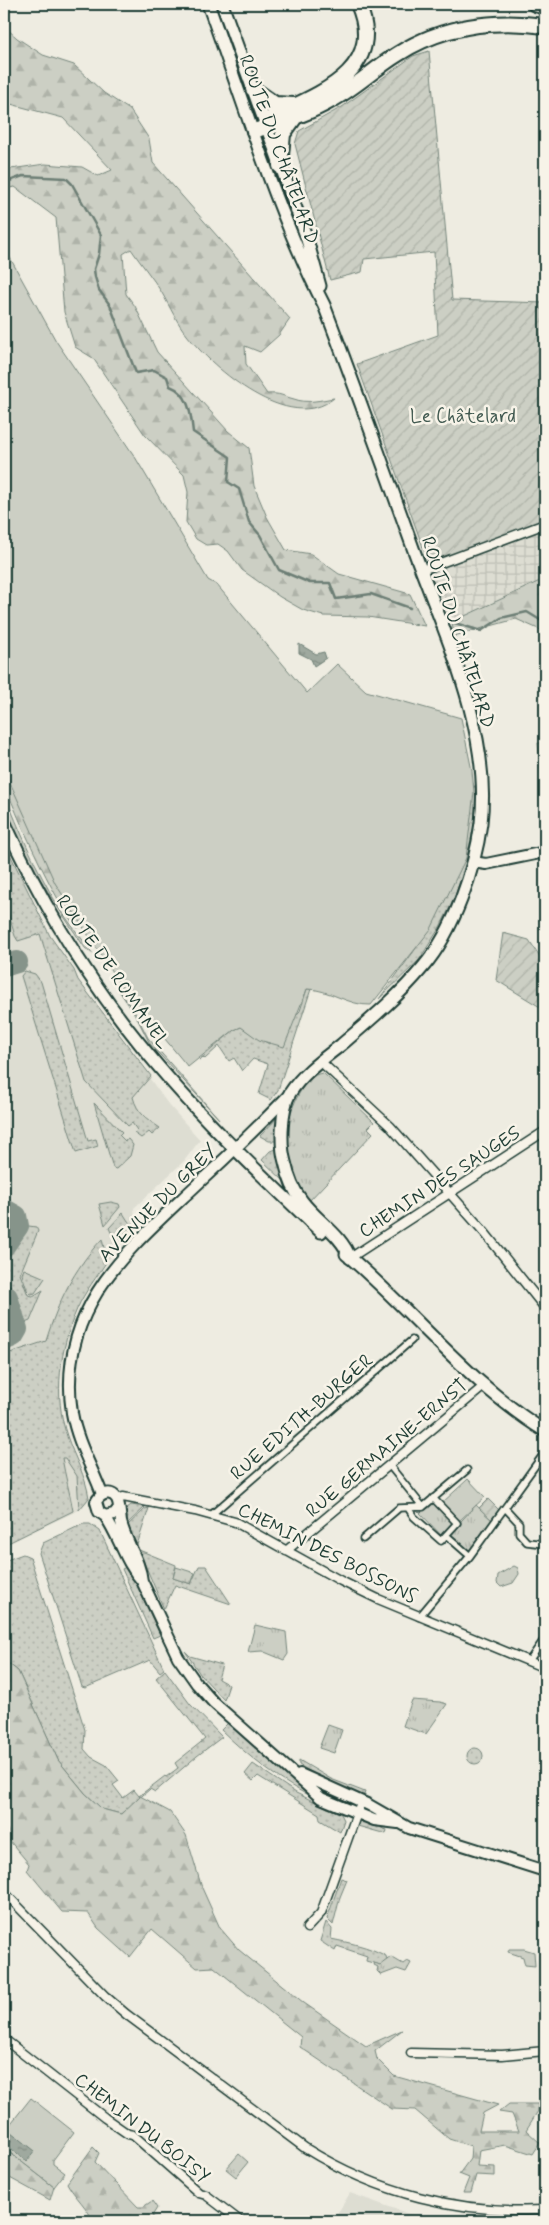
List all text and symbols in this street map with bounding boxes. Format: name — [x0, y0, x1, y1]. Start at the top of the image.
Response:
street label: ROUTE DU CHÂTELARD — [233, 51, 325, 248]
park label: Le Châtelard — [410, 404, 516, 429]
street label: ROUTE DU CHÂTELARD — [415, 533, 500, 731]
street label: ROUTE DE ROMANEL — [50, 890, 176, 1054]
street label: CHEMIN DES SAUGES — [354, 1120, 526, 1244]
street label: AVENUE DU GREY — [93, 1138, 223, 1268]
street label: RUE EDITH-BURGER — [225, 1348, 379, 1486]
street label: RUE GERMAINE-ERNST — [301, 1373, 473, 1523]
street label: CHEMIN DES BOSSONS — [233, 1497, 422, 1610]
street label: CHEMIN DU BOISY — [69, 2067, 216, 2189]

